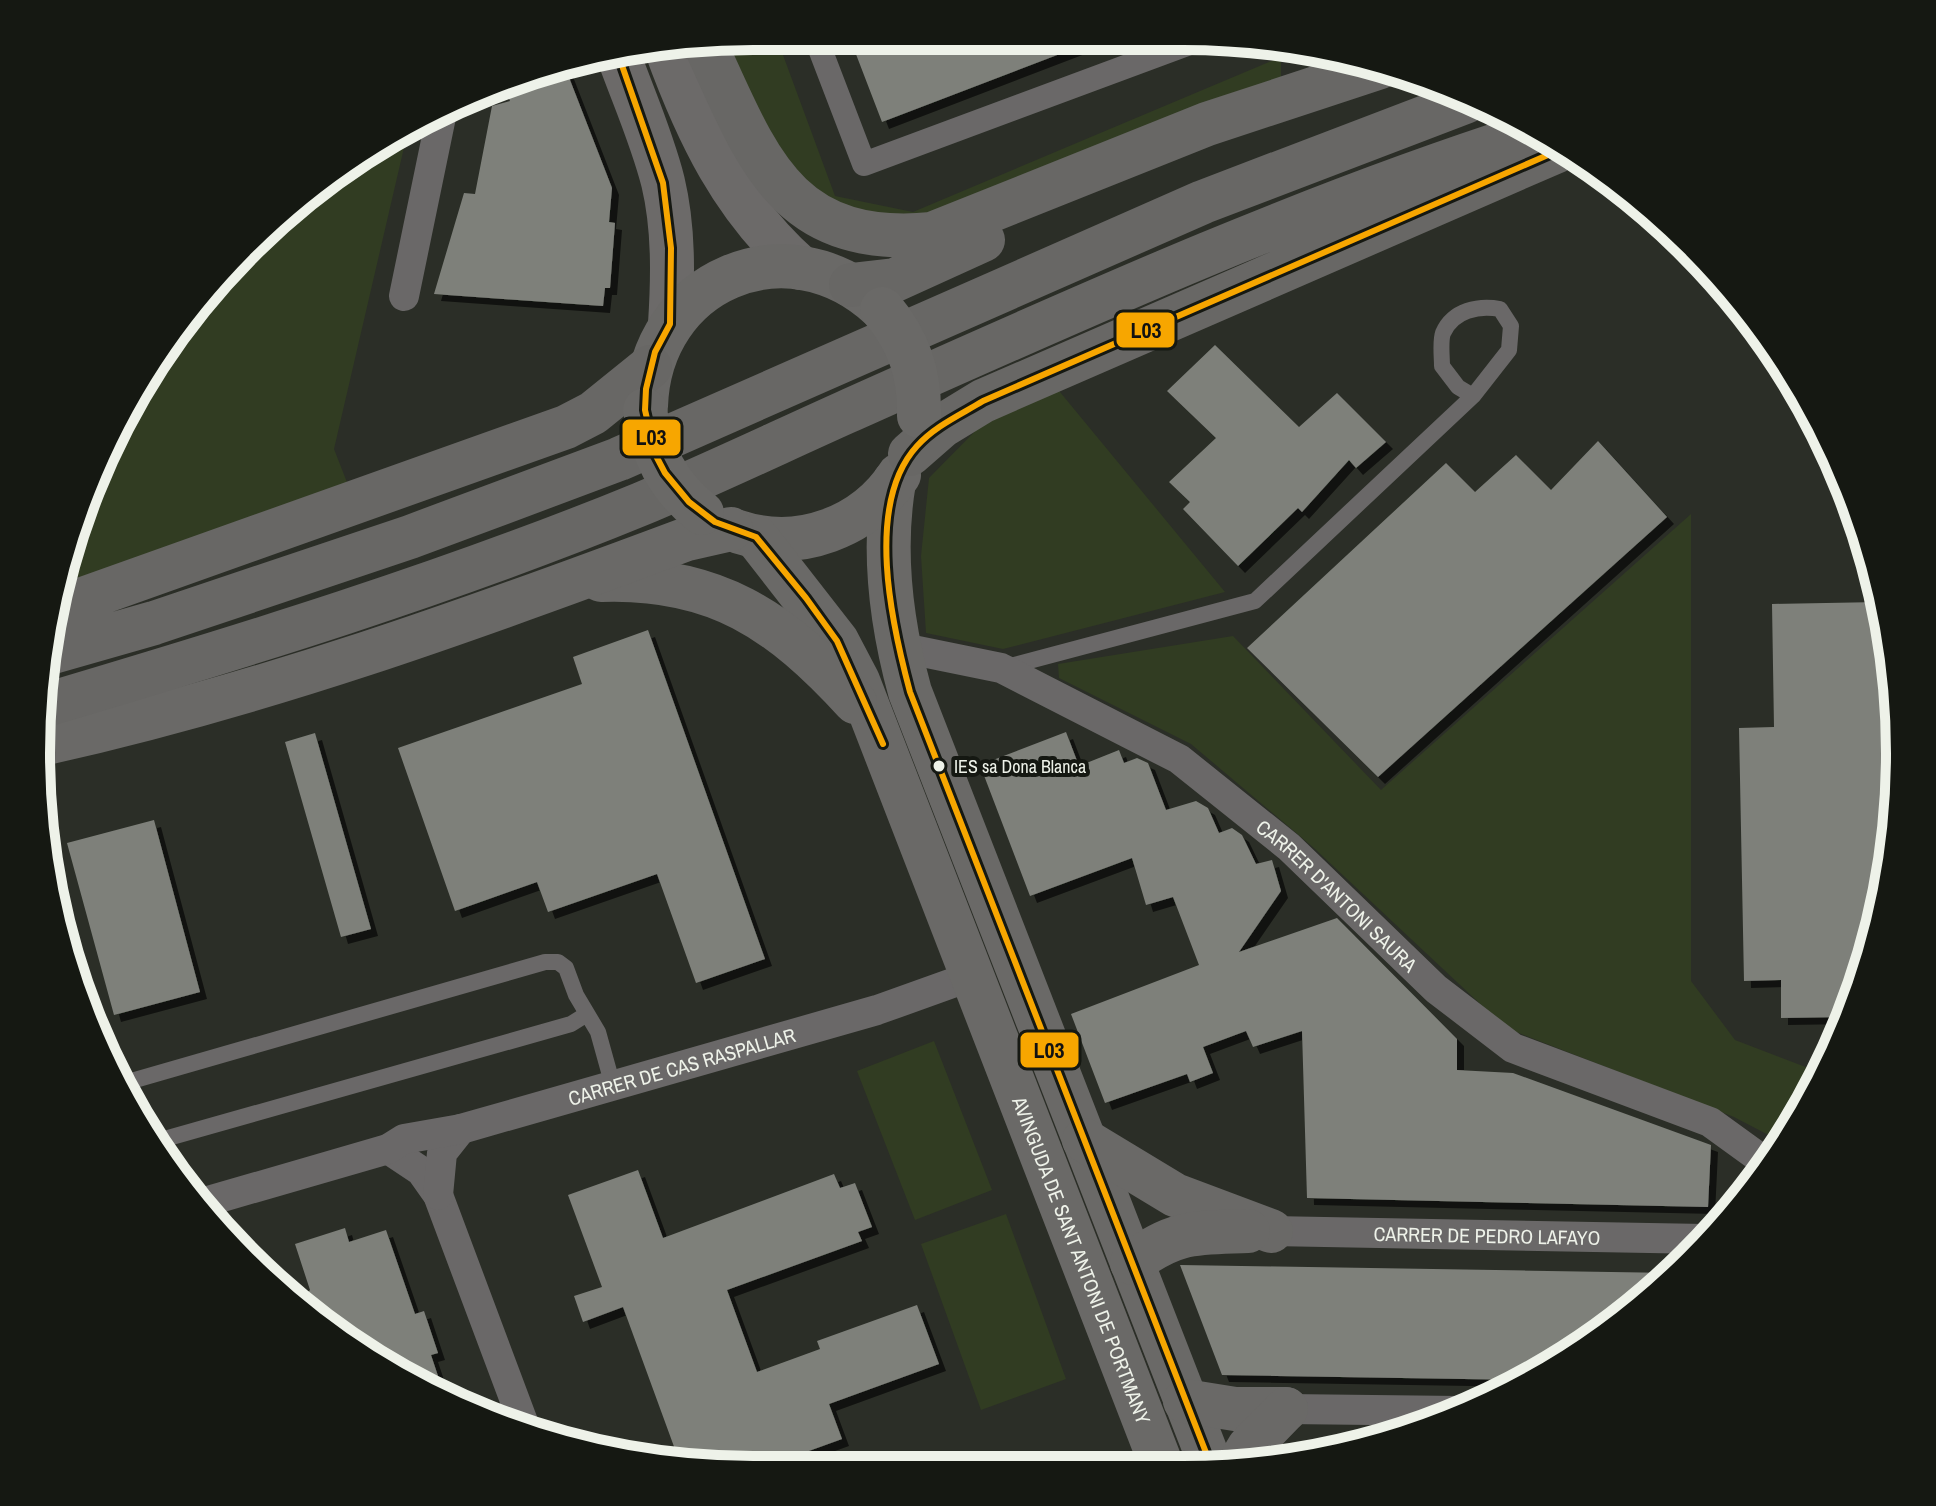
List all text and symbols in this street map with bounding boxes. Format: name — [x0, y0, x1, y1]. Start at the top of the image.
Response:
line badge: L03 — [1115, 311, 1176, 349]
text: L03 — [1130, 315, 1162, 345]
line badge: L03 — [621, 418, 682, 457]
text: L03 — [635, 422, 667, 452]
place label: IES sa Dona Blanca — [954, 754, 1086, 779]
marker: IES sa Dona Blanca — [931, 758, 947, 774]
street label: CARRER D'ANTONI SAURA — [1251, 813, 1424, 978]
street label: CARRER DE CAS RASPALLAR — [565, 1021, 798, 1111]
line badge: L03 — [1019, 1031, 1080, 1069]
text: L03 — [1033, 1035, 1065, 1065]
street label: AVINGUDA DE SANT ANTONI DE PORTMANY — [1006, 1092, 1158, 1428]
street label: CARRER DE PEDRO LAFAYO — [1373, 1219, 1601, 1251]

